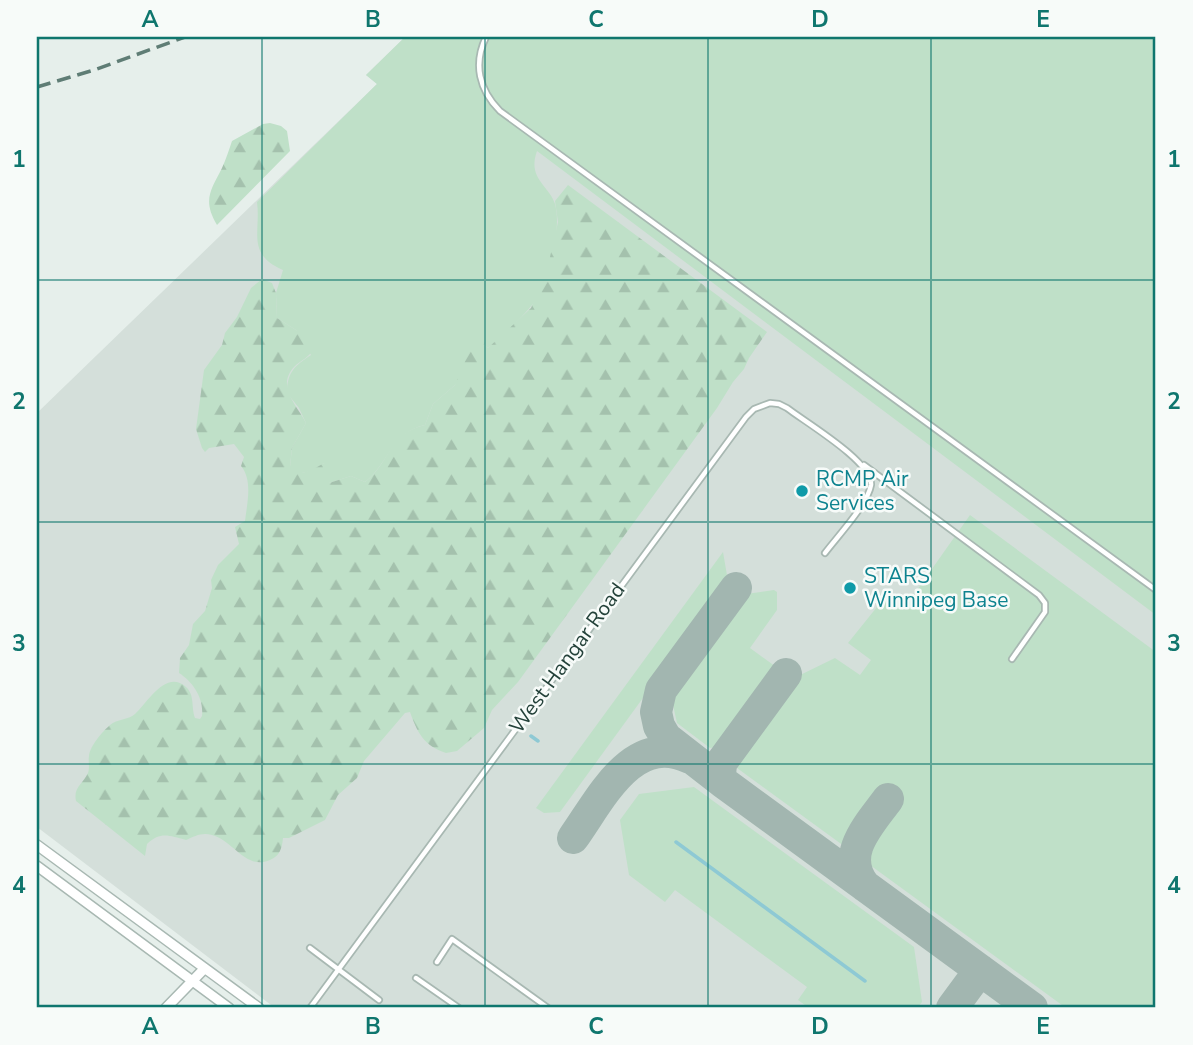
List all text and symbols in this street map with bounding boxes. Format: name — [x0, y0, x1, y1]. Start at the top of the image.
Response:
text: A — [141, 4, 159, 35]
text: B — [365, 4, 381, 35]
text: C — [588, 4, 604, 35]
text: D — [811, 4, 829, 35]
text: E — [1036, 4, 1050, 35]
text: 1 — [12, 144, 26, 175]
text: 1 — [1167, 144, 1181, 175]
text: 2 — [12, 386, 26, 417]
text: 2 — [1167, 386, 1181, 417]
place label: RCMP Air Services — [816, 465, 909, 517]
marker: RCMP Air Services — [794, 483, 810, 499]
place label: STARS Winnipeg Base — [864, 562, 1008, 614]
street label: West Hangar Road — [503, 577, 631, 739]
marker: STARS Winnipeg Base — [842, 580, 858, 596]
text: 3 — [12, 628, 26, 659]
text: 3 — [1167, 628, 1181, 659]
text: 4 — [12, 870, 26, 901]
text: 4 — [1167, 870, 1181, 901]
text: A — [141, 1011, 159, 1042]
text: B — [365, 1011, 381, 1042]
text: C — [588, 1011, 604, 1042]
text: D — [811, 1011, 829, 1042]
text: E — [1036, 1011, 1050, 1042]

